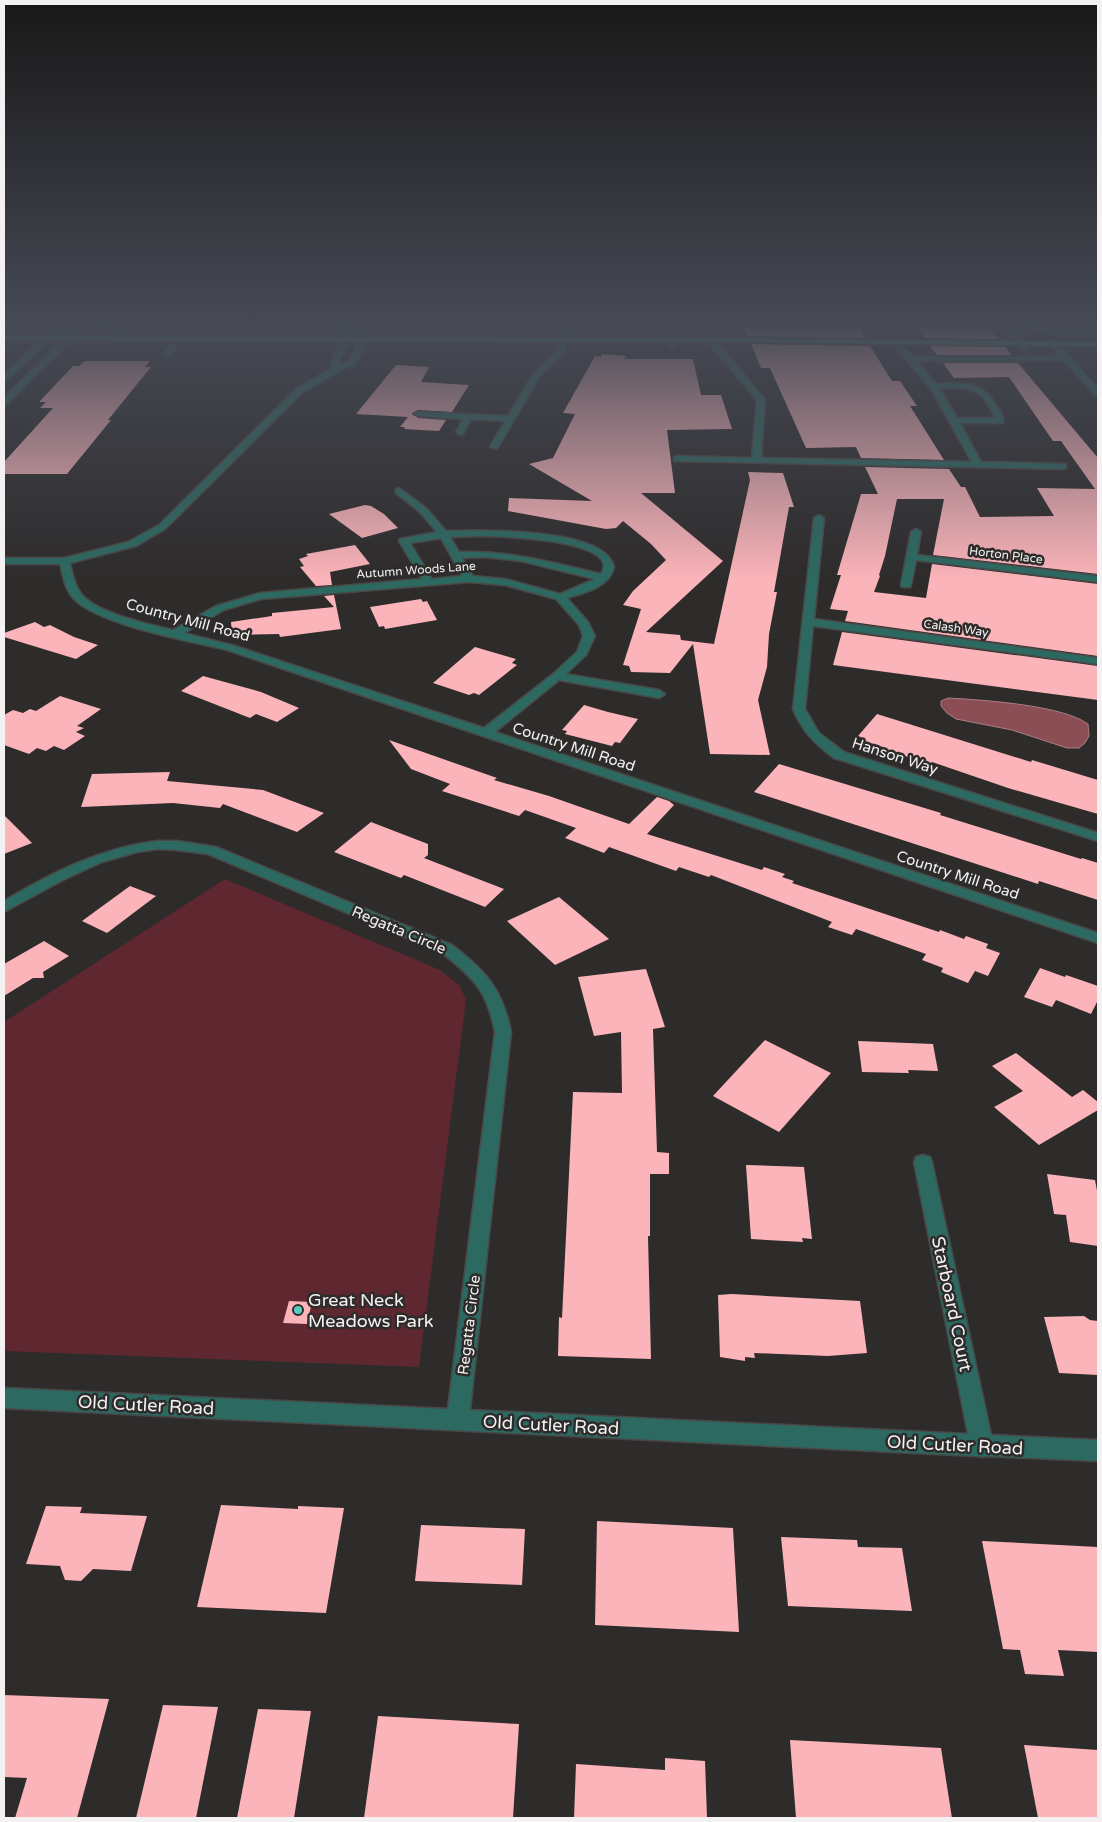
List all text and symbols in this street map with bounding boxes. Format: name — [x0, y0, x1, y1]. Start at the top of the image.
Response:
street label: Horton Place — [968, 544, 1044, 566]
street label: Autumn Woods Lane — [356, 559, 476, 581]
street label: Country Mill Road — [124, 595, 252, 645]
street label: Calash Way — [922, 616, 990, 640]
street label: Country Mill Road — [510, 719, 638, 775]
street label: Hanson Way — [850, 734, 940, 778]
street label: Country Mill Road — [894, 847, 1022, 903]
street label: Regatta Circle — [349, 902, 449, 958]
street label: Starboard Court — [927, 1234, 977, 1374]
street label: Regatta Circle — [454, 1274, 484, 1376]
place label: Great Neck Meadows Park — [308, 1289, 434, 1332]
marker: Great Neck Meadows Park — [292, 1304, 304, 1316]
street label: Old Cutler Road — [77, 1390, 215, 1420]
street label: Old Cutler Road — [482, 1410, 620, 1440]
street label: Old Cutler Road — [886, 1430, 1024, 1460]

